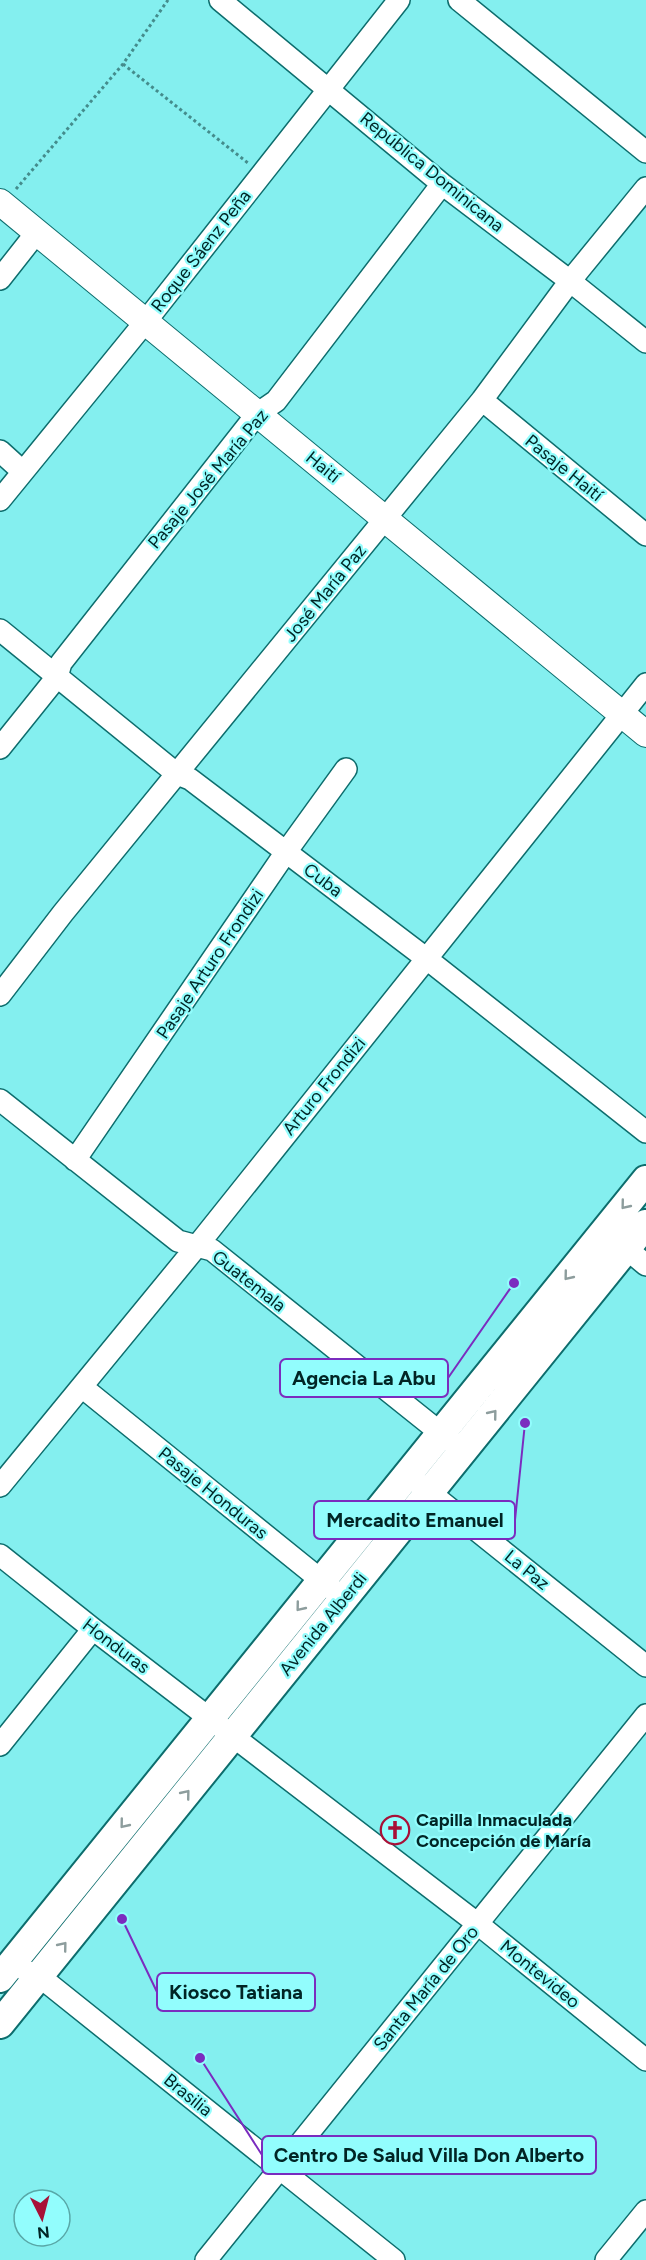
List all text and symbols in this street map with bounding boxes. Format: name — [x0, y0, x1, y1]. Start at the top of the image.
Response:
street label: República Dominicana — [356, 107, 508, 237]
street label: Roque Sáenz Peña — [146, 185, 256, 317]
street label: Pasaje José María Paz — [143, 405, 273, 553]
street label: Pasaje Haití — [521, 430, 608, 507]
street label: Haití — [301, 447, 345, 488]
street label: José María Paz — [279, 540, 371, 646]
street label: Cuba — [299, 858, 347, 902]
street label: Pasaje Arturo Frondizi — [152, 885, 268, 1043]
street label: Arturo Frondizi — [278, 1032, 370, 1140]
one-way arrow — [622, 1198, 633, 1209]
street label: Guatemala — [208, 1246, 290, 1316]
one-way arrow — [564, 1269, 575, 1280]
callout: Agencia La Abu — [280, 1359, 448, 1397]
text: Agencia La Abu — [292, 1366, 436, 1390]
one-way arrow — [486, 1410, 497, 1421]
street label: Pasaje Honduras — [154, 1442, 272, 1544]
callout: Mercadito Emanuel — [314, 1501, 515, 1539]
text: Mercadito Emanuel — [326, 1508, 504, 1532]
street label: La Paz — [500, 1545, 554, 1595]
street label: Avenida Alberdi — [275, 1568, 371, 1680]
one-way arrow — [296, 1601, 307, 1612]
street label: Honduras — [78, 1614, 154, 1678]
one-way arrow — [178, 1790, 189, 1801]
place label: Capilla Inmaculada Concepción de María — [416, 1809, 591, 1852]
church icon: Capilla Inmaculada Concepción de María — [379, 1814, 411, 1846]
one-way arrow — [120, 1817, 131, 1828]
street label: Santa María de Oro — [369, 1921, 483, 2055]
street label: Montevideo — [496, 1935, 584, 2013]
one-way arrow — [56, 1942, 67, 1953]
callout: Kiosco Tatiana — [157, 1973, 315, 2011]
text: Kiosco Tatiana — [169, 1980, 303, 2004]
street label: Brasilia — [159, 2069, 217, 2121]
callout: Centro De Salud Villa Don Alberto — [262, 2136, 596, 2174]
text: Centro De Salud Villa Don Alberto — [274, 2143, 585, 2167]
north arrow — [12, 2188, 72, 2248]
text: N — [36, 2222, 51, 2243]

